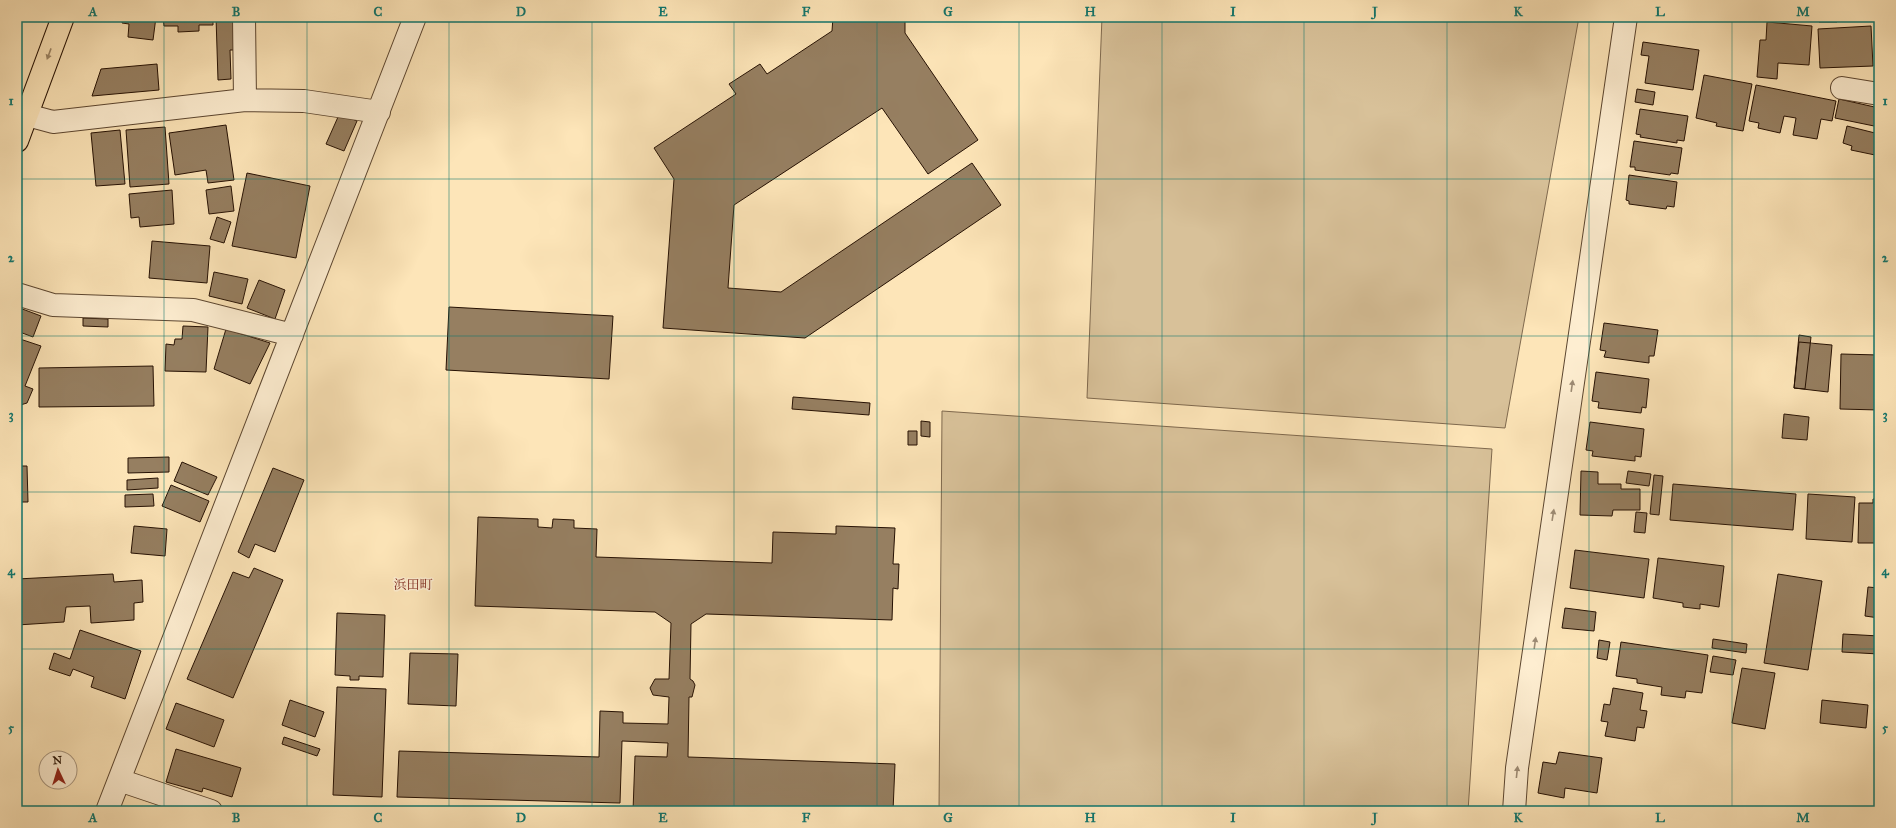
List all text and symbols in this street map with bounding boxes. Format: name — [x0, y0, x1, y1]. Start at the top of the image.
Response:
text: A — [88, 4, 98, 20]
text: B — [232, 4, 241, 20]
text: C — [374, 4, 383, 20]
text: D — [516, 4, 526, 20]
text: E — [658, 4, 668, 20]
text: F — [802, 4, 811, 20]
text: G — [943, 4, 953, 20]
text: H — [1084, 4, 1096, 20]
text: I — [1230, 4, 1236, 20]
text: J — [1370, 4, 1378, 20]
text: K — [1513, 4, 1523, 20]
text: L — [1655, 4, 1665, 20]
text: M — [1796, 4, 1810, 20]
one-way arrow — [46, 48, 52, 60]
text: 1 — [8, 93, 14, 109]
text: 1 — [1882, 93, 1888, 109]
text: 2 — [8, 250, 15, 266]
text: 2 — [1882, 250, 1889, 266]
one-way arrow — [1569, 380, 1575, 392]
text: 3 — [8, 407, 14, 423]
text: 3 — [1882, 407, 1888, 423]
one-way arrow — [1551, 509, 1557, 521]
text: 4 — [7, 563, 15, 579]
text: 4 — [1881, 563, 1889, 579]
district label: 浜田町 — [393, 577, 433, 593]
one-way arrow — [1532, 637, 1538, 649]
text: 5 — [8, 720, 15, 736]
text: 5 — [1882, 720, 1889, 736]
north arrow — [38, 750, 78, 790]
text: N — [52, 754, 63, 767]
one-way arrow — [1514, 766, 1520, 778]
text: A — [88, 810, 98, 826]
text: B — [232, 810, 241, 826]
text: C — [374, 810, 383, 826]
text: D — [516, 810, 526, 826]
text: E — [658, 810, 668, 826]
text: F — [802, 810, 811, 826]
text: G — [943, 810, 953, 826]
text: H — [1084, 810, 1096, 826]
text: I — [1230, 810, 1236, 826]
text: J — [1370, 810, 1378, 826]
text: K — [1513, 810, 1523, 826]
text: L — [1655, 810, 1665, 826]
text: M — [1796, 810, 1810, 826]

